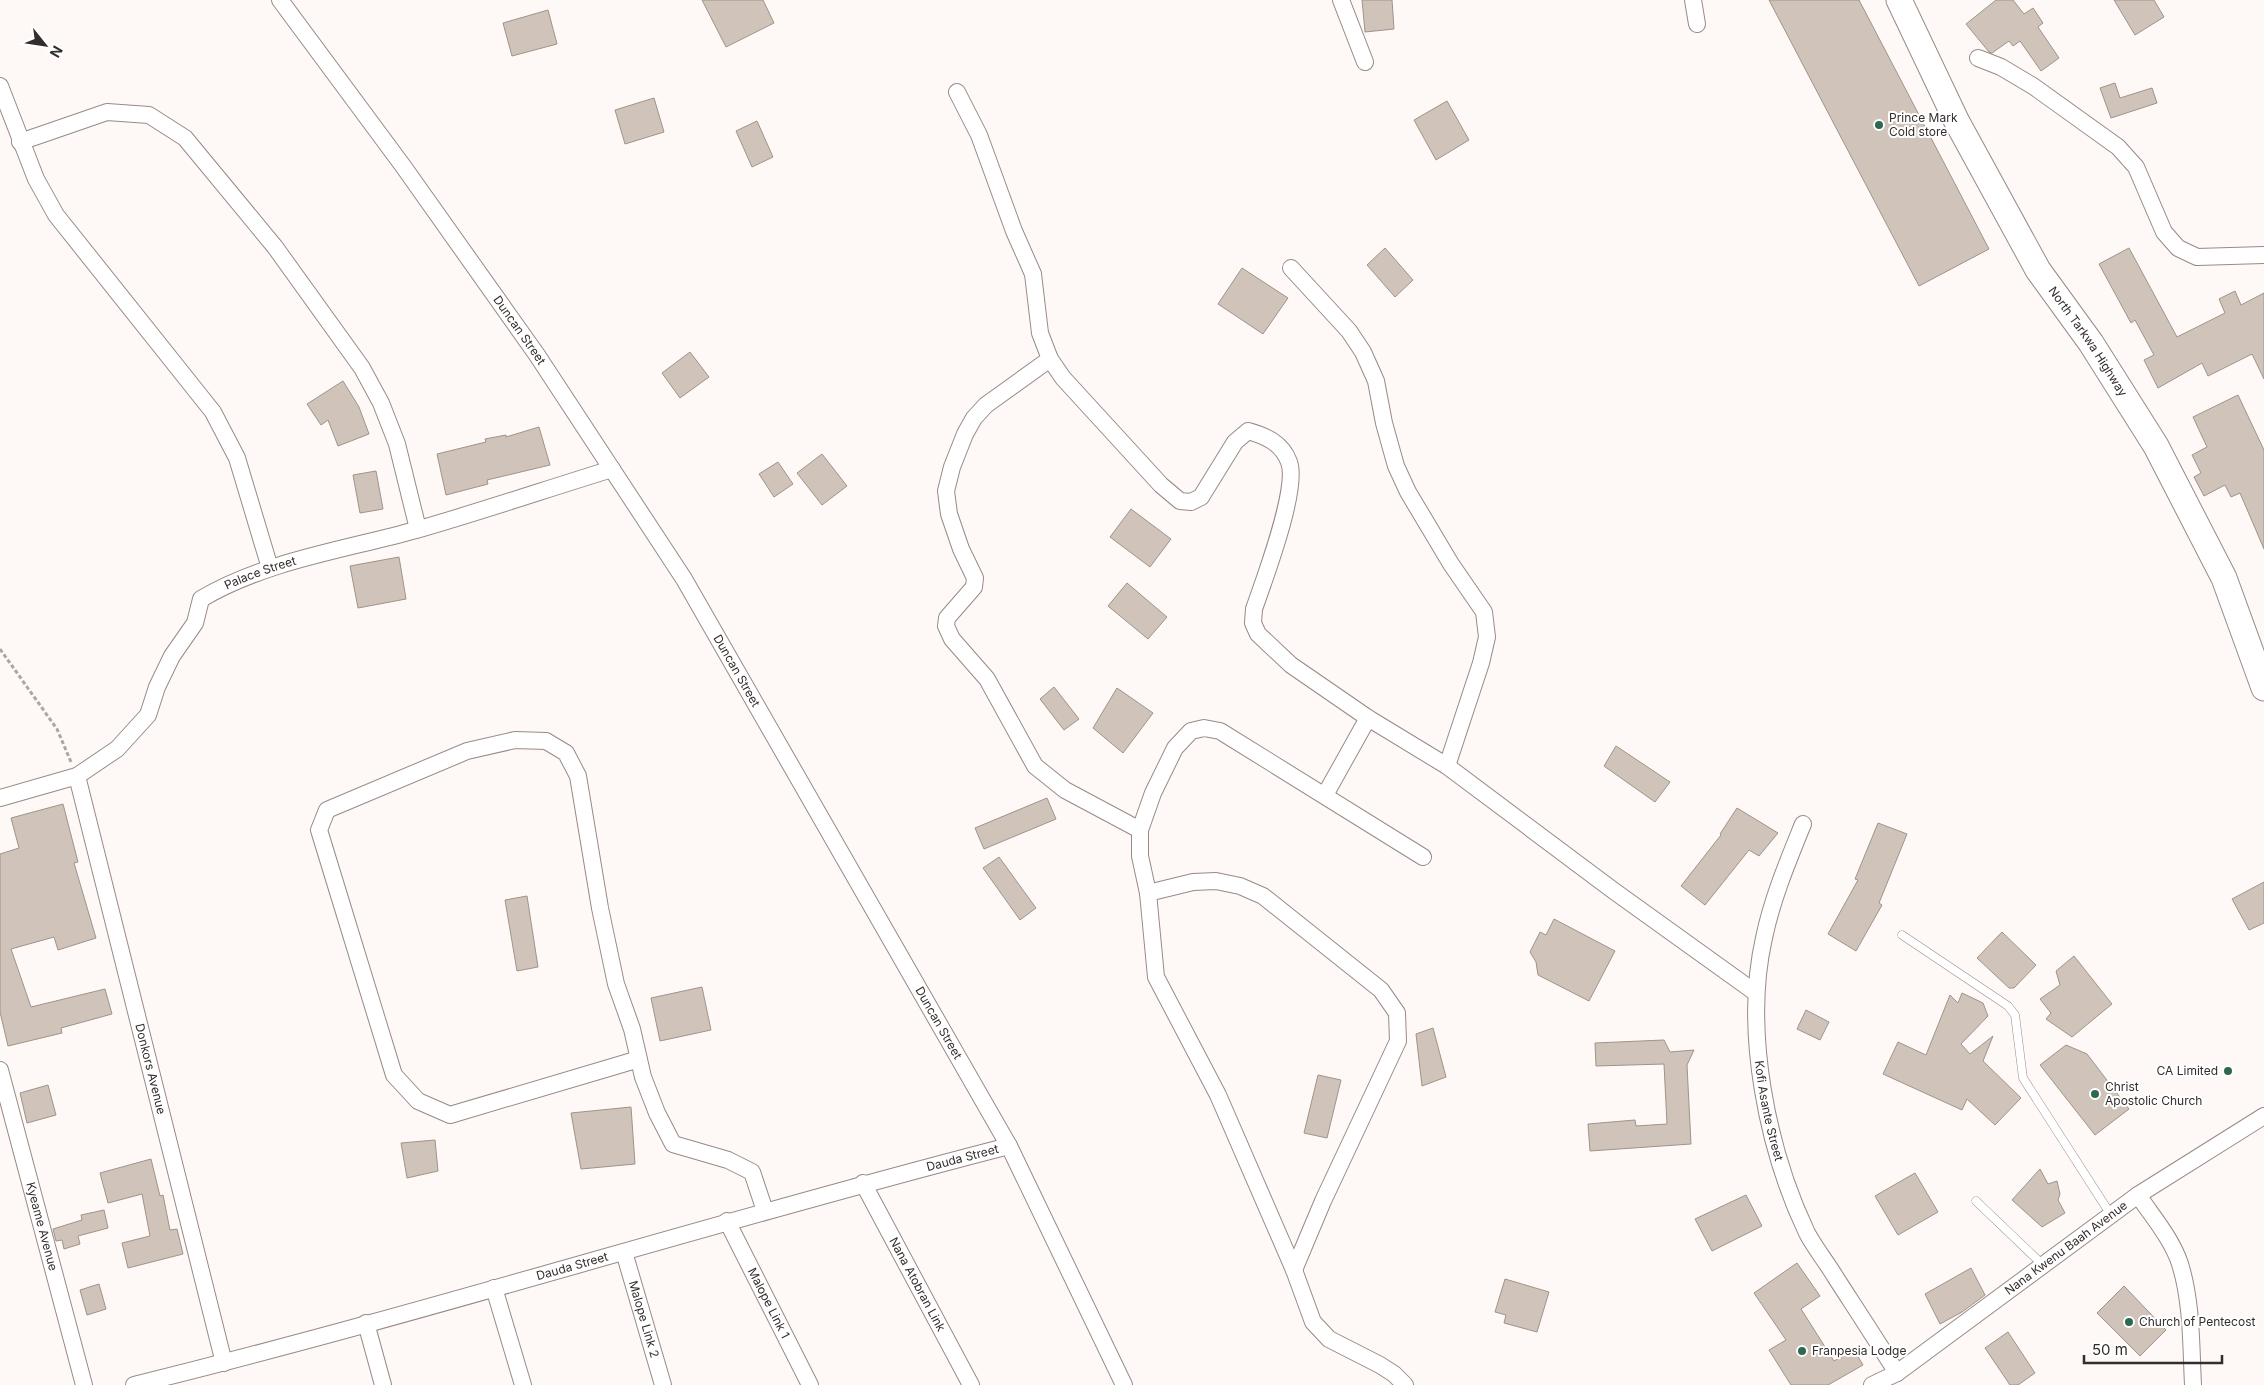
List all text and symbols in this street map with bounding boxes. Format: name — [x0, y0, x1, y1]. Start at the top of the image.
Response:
north arrow — [20, 20, 70, 70]
text: N — [47, 43, 67, 61]
place label: Prince Mark Cold store — [1889, 110, 1958, 139]
marker: Prince Mark Cold store — [1873, 119, 1885, 131]
street label: North Tarkwa Highway — [2045, 283, 2131, 399]
street label: Duncan Street — [490, 293, 549, 367]
street label: Palace Street — [222, 553, 298, 593]
street label: Duncan Street — [710, 632, 764, 709]
street label: Duncan Street — [912, 984, 966, 1062]
street label: Donkors Avenue — [132, 1022, 169, 1116]
street label: Kofi Asante Street — [1752, 1060, 1787, 1163]
place label: CA Limited — [2157, 1063, 2218, 1078]
marker: CA Limited — [2222, 1065, 2234, 1077]
place label: Christ Apostolic Church — [2105, 1079, 2202, 1108]
marker: Christ Apostolic Church — [2089, 1088, 2101, 1100]
street label: Dauda Street — [925, 1141, 1000, 1174]
street label: Kyeame Avenue — [23, 1180, 61, 1272]
street label: Nana Kwenu Baah Avenue — [2002, 1198, 2130, 1298]
street label: Nana Atobran Link — [886, 1235, 949, 1334]
street label: Dauda Street — [534, 1249, 610, 1283]
street label: Malope Link 1 — [745, 1265, 793, 1341]
street label: Malope Link 2 — [626, 1279, 663, 1359]
place label: Church of Pentecost — [2139, 1314, 2255, 1329]
marker: Church of Pentecost — [2123, 1316, 2135, 1328]
scale bar — [2084, 1332, 2222, 1364]
text: 50 m — [2092, 1340, 2128, 1359]
place label: Franpesia Lodge — [1812, 1343, 1906, 1358]
marker: Franpesia Lodge — [1796, 1345, 1808, 1357]

